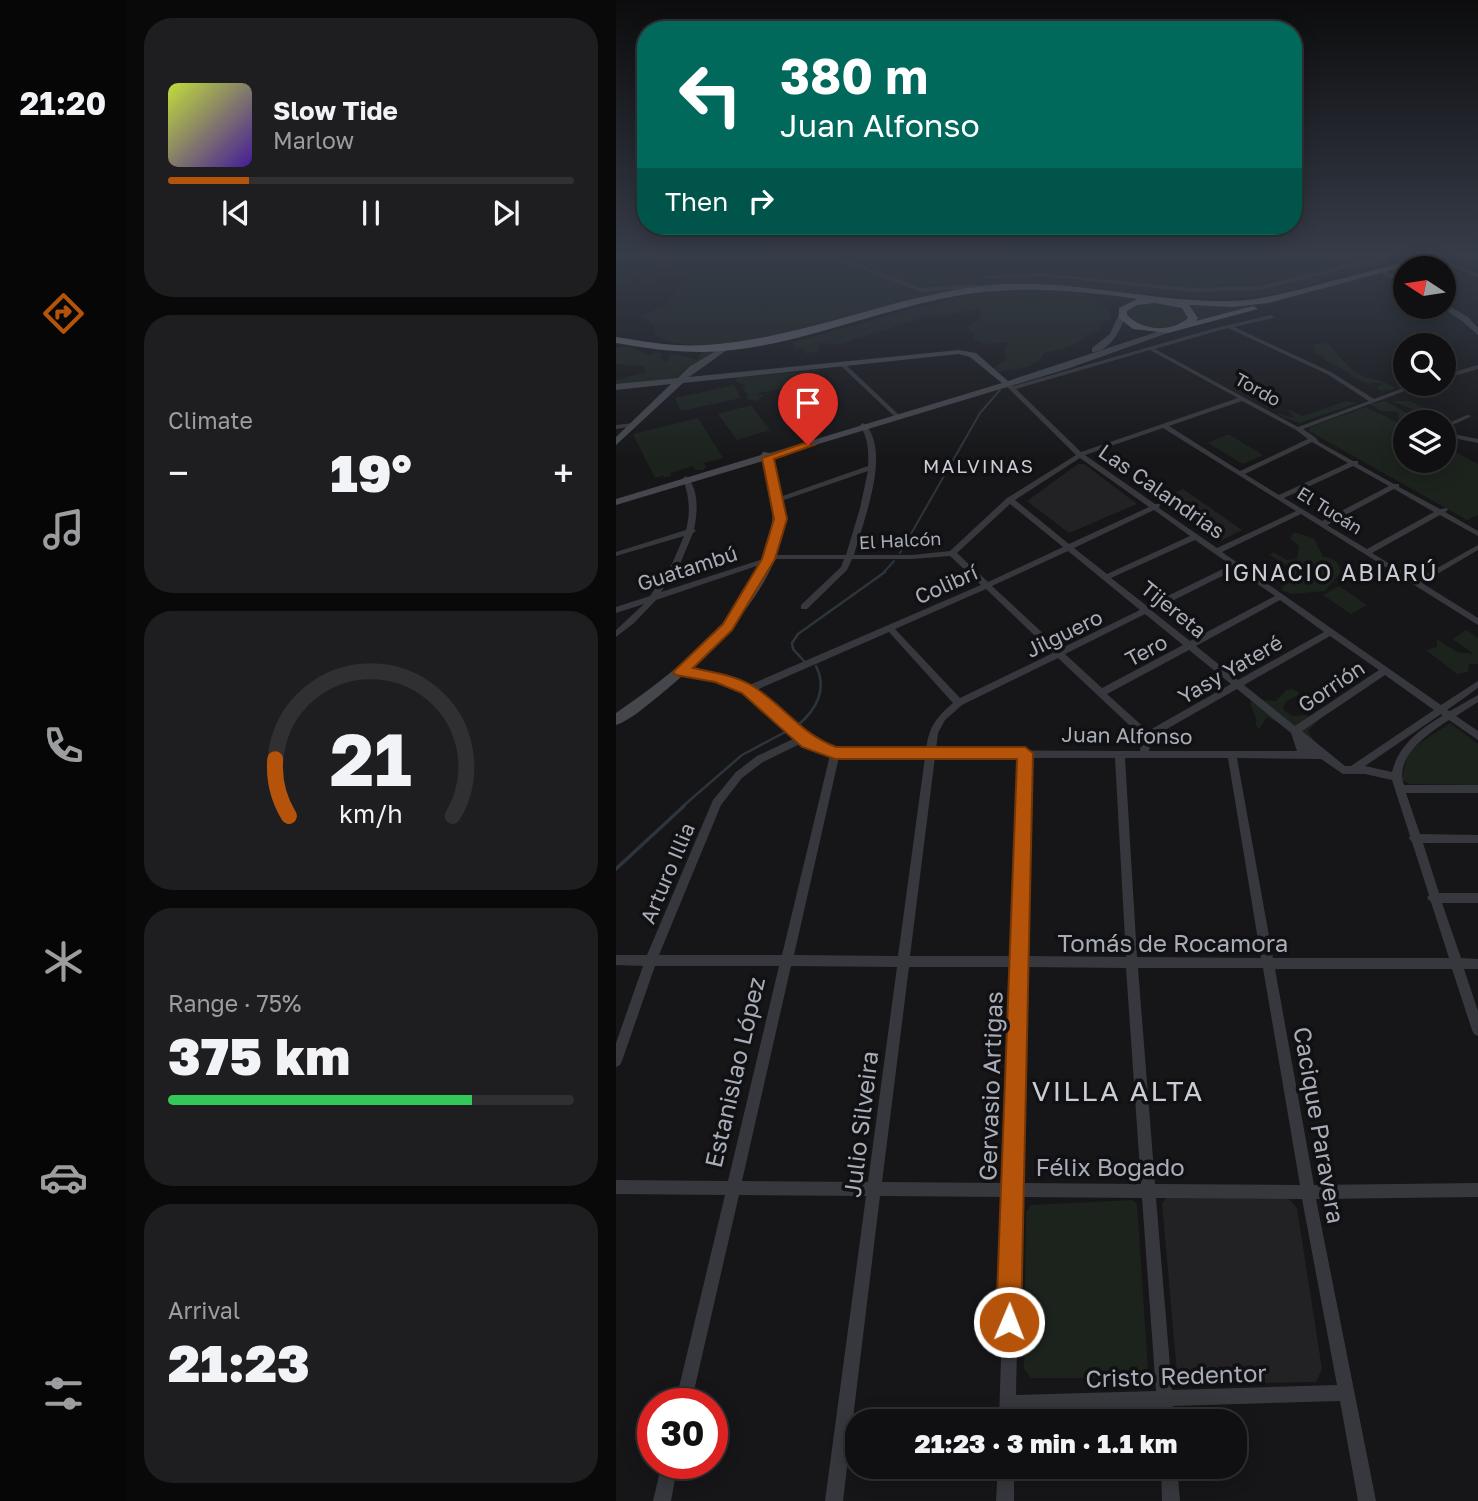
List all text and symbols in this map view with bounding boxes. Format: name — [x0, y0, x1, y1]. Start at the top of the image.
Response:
text: 380 m — [780, 46, 928, 105]
icon: left — [665, 49, 756, 140]
text: 21:20 — [20, 84, 106, 122]
text: Slow Tide — [273, 95, 398, 126]
text: Juan Alfonso — [780, 106, 980, 144]
text: Marlow — [273, 126, 354, 154]
icon: right — [742, 182, 780, 220]
text: Then — [665, 186, 728, 217]
icon: previous — [217, 194, 255, 232]
icon: pause — [352, 194, 390, 232]
icon: next — [487, 194, 525, 232]
north arrow — [1393, 256, 1456, 318]
map controls — [1393, 256, 1456, 473]
icon: directions — [39, 289, 88, 338]
button: search — [1393, 333, 1456, 396]
street label: Tordo — [1231, 367, 1285, 411]
pin — [778, 373, 838, 445]
icon: arrive — [789, 384, 827, 422]
text: Climate — [168, 406, 253, 434]
button: layers — [1393, 410, 1456, 473]
street label: Las Calandrias — [1094, 438, 1230, 544]
text: 19° — [330, 441, 412, 503]
text: − — [168, 450, 189, 495]
text: + — [553, 450, 574, 495]
district label: MALVINAS — [923, 454, 1035, 477]
street label: El Tucán — [1293, 481, 1367, 539]
icon: music — [39, 505, 88, 554]
street label: El Halcón — [858, 527, 942, 553]
street label: Guatambú — [634, 540, 740, 596]
street label: Colibrí — [911, 558, 983, 609]
district label: IGNACIO ABIARÚ — [1223, 558, 1439, 586]
street label: Tijereta — [1136, 575, 1212, 643]
street label: Jilguero — [1021, 603, 1107, 663]
street label: Tero — [1121, 628, 1171, 672]
street label: Yasy Yateré — [1173, 629, 1287, 709]
street label: Gorrión — [1293, 654, 1369, 718]
text: 21 — [330, 716, 412, 803]
icon: phone — [39, 721, 88, 770]
street label: Juan Alfonso — [1061, 721, 1193, 749]
text: km/h — [339, 798, 403, 829]
street label: Arturo Illia — [634, 819, 700, 927]
street label: Tomás de Rocamora — [1058, 928, 1288, 957]
icon: climate — [39, 937, 88, 986]
street label: Estanislao López — [698, 974, 770, 1170]
text: Range · 75% — [168, 989, 301, 1017]
street label: Gervasio Artigas — [972, 991, 1008, 1181]
text: 375 km — [168, 1024, 350, 1086]
street label: Cacique Paravera — [1288, 1024, 1352, 1226]
street label: Julio Silveira — [837, 1049, 883, 1199]
district label: VILLA ALTA — [1032, 1074, 1204, 1107]
street label: Félix Bogado — [1035, 1152, 1185, 1181]
icon: car — [39, 1153, 88, 1202]
position arrow — [972, 1285, 1046, 1359]
text: Arrival — [168, 1296, 240, 1324]
text: 21:23 — [168, 1331, 310, 1393]
street label: Cristo Redentor — [1085, 1357, 1267, 1393]
icon: filters — [39, 1369, 88, 1418]
speed limit sign: 30 — [637, 1388, 728, 1479]
text: 21:23 · 3 min · 1.1 km — [915, 1428, 1177, 1459]

